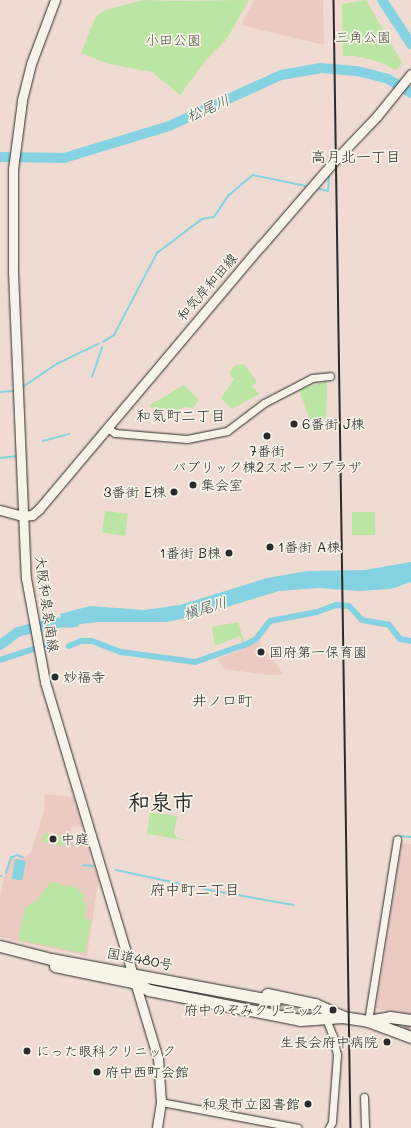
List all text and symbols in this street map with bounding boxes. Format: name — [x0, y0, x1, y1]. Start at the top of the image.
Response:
park label: 三角公園 — [335, 29, 391, 45]
park label: 小田公園 — [145, 32, 201, 48]
water label: 松尾川 — [184, 91, 232, 125]
district label: 高月北一丁目 — [311, 148, 401, 166]
street label: 和気岸和田線 — [173, 250, 241, 324]
district label: 和気町二丁目 — [136, 407, 226, 425]
place label: 6番街 J棟 — [302, 416, 365, 432]
marker: 6番街 J棟 — [289, 419, 299, 429]
marker: 7番街 パブリック棟2スポーツプラザ — [262, 431, 272, 441]
place label: 7番街 パブリック棟2スポーツプラザ — [172, 443, 362, 476]
place label: 集会室 — [201, 477, 243, 493]
marker: 集会室 — [188, 480, 198, 490]
place label: 3番街 E棟 — [103, 484, 166, 500]
marker: 3番街 E棟 — [169, 487, 179, 497]
place label: 1番街 A棟 — [278, 539, 340, 555]
marker: 1番街 A棟 — [265, 542, 275, 552]
place label: 1番街 B棟 — [160, 545, 221, 561]
marker: 1番街 B棟 — [224, 548, 234, 558]
street label: 大阪和泉泉南線 — [32, 554, 62, 654]
water label: 槇尾川 — [181, 593, 229, 623]
place label: 国府第一保育園 — [269, 644, 367, 660]
marker: 国府第一保育園 — [256, 647, 266, 657]
place label: 妙福寺 — [63, 669, 105, 685]
marker: 妙福寺 — [50, 672, 60, 682]
district label: 井ノ口町 — [192, 692, 252, 710]
district label: 和泉市 — [128, 789, 194, 815]
place label: 中庭 — [61, 831, 89, 847]
marker: 中庭 — [48, 834, 58, 844]
district label: 府中町二丁目 — [150, 881, 240, 899]
street label: 国道480号 — [105, 944, 175, 974]
place label: 府中のぞみクリニック — [184, 1002, 324, 1018]
marker: 府中のぞみクリニック — [327, 1004, 339, 1016]
place label: 生長会府中病院 — [280, 1034, 378, 1050]
marker: 生長会府中病院 — [381, 1036, 393, 1048]
place label: にった眼科クリニック — [36, 1043, 176, 1059]
marker: にった眼科クリニック — [21, 1045, 33, 1057]
place label: 府中西町会館 — [105, 1064, 189, 1080]
marker: 府中西町会館 — [92, 1067, 102, 1077]
place label: 和泉市立図書館 — [202, 1096, 300, 1112]
marker: 和泉市立図書館 — [303, 1099, 313, 1109]

